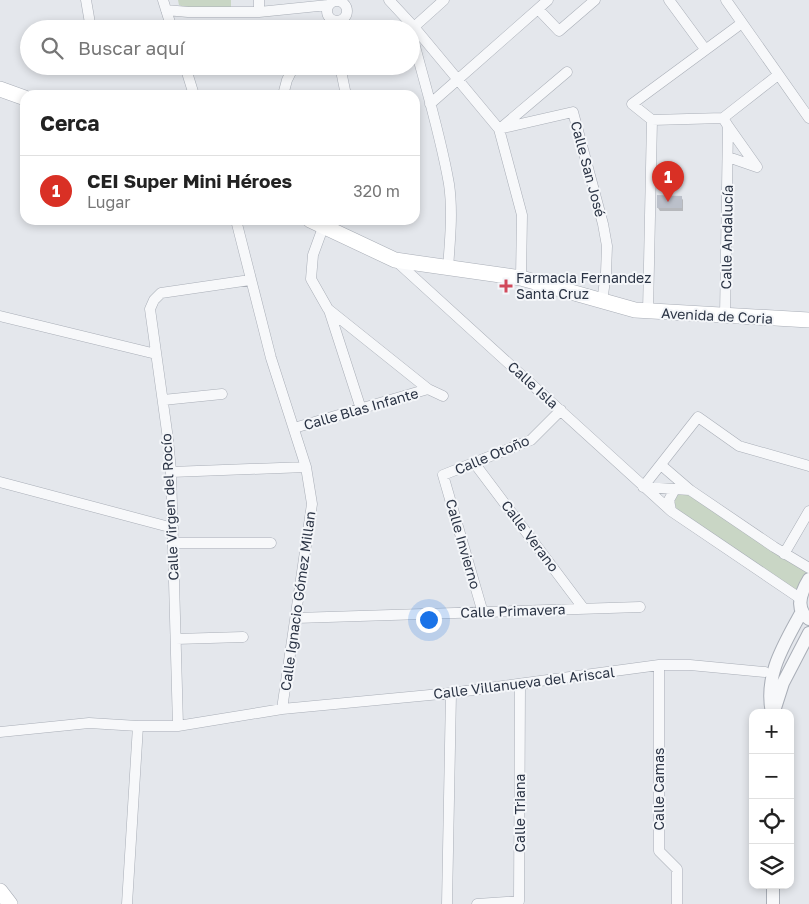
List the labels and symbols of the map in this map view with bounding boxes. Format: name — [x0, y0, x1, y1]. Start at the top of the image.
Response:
street label: Calle San José — [568, 119, 609, 219]
pin: 1 — [652, 161, 684, 202]
street label: Calle Andalucía — [717, 185, 736, 289]
place label: Farmacia Fernandez Santa Cruz — [516, 269, 651, 302]
marker: Farmacia Fernandez Santa Cruz — [500, 280, 512, 292]
street label: Avenida de Coria — [661, 304, 773, 327]
street label: Calle Isla — [505, 358, 562, 412]
street label: Calle Blas Infante — [302, 384, 420, 433]
street label: Calle Otoño — [452, 431, 532, 478]
street label: Calle Virgen del Rocío — [157, 433, 182, 581]
street label: Calle Invierno — [443, 497, 484, 591]
street label: Calle Verano — [498, 497, 563, 575]
street label: Calle Ignacio Gómez Millan — [276, 510, 319, 692]
street label: Calle Primavera — [460, 600, 566, 621]
your location — [416, 607, 442, 633]
street label: Calle Villanueva del Ariscal — [432, 663, 615, 702]
street label: Calle Camas — [650, 747, 667, 831]
street label: Calle Triana — [511, 774, 528, 852]

